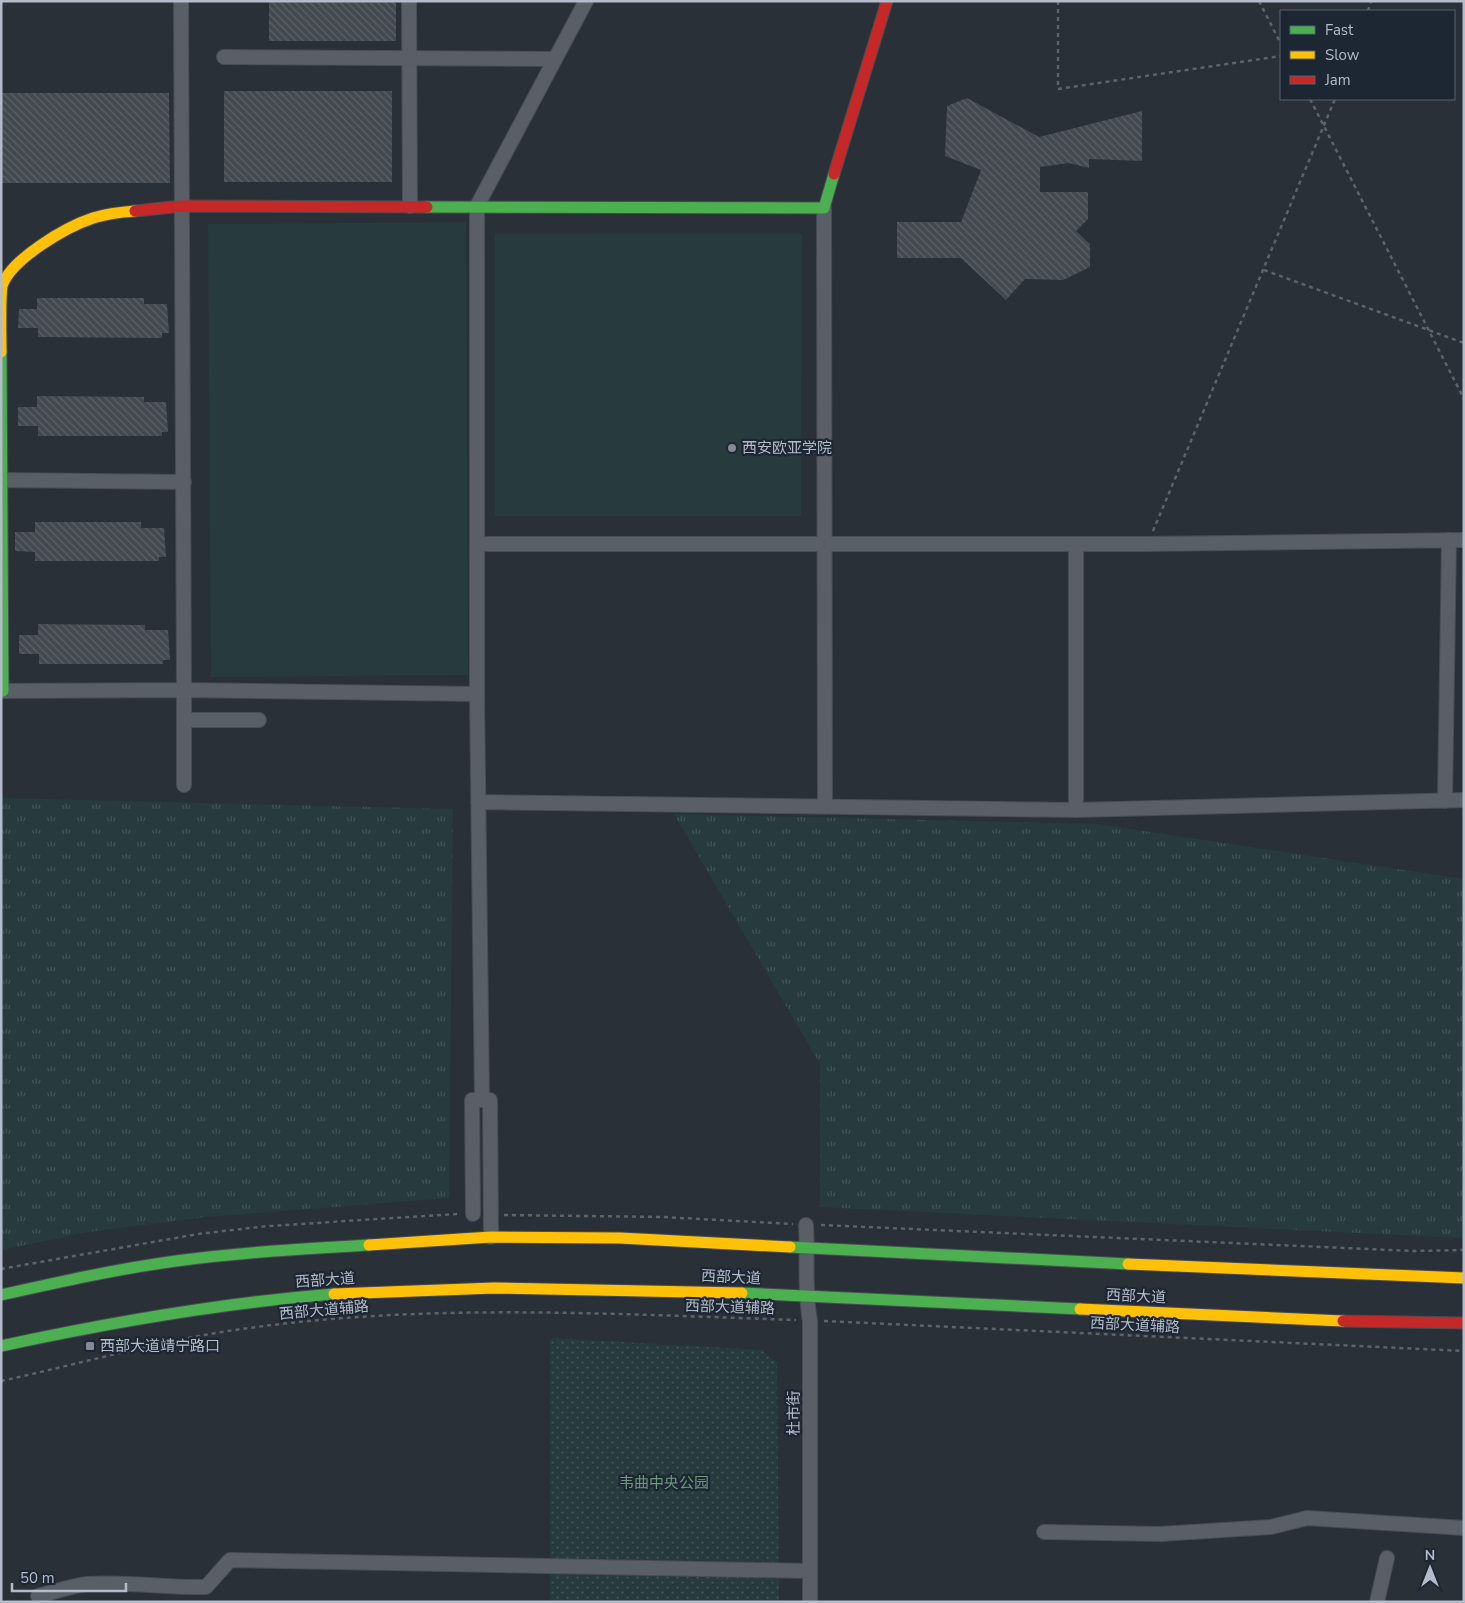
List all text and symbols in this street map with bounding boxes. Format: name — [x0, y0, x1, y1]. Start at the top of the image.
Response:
legend — [1280, 10, 1455, 100]
text: Fast — [1325, 20, 1354, 40]
text: Slow — [1325, 45, 1360, 65]
text: Jam — [1324, 70, 1351, 90]
place label: 西安欧亚学院 — [742, 438, 832, 458]
marker: 西安欧亚学院 — [726, 442, 738, 454]
street label: 西部大道 — [701, 1265, 761, 1289]
street label: 西部大道 — [294, 1268, 356, 1292]
street label: 西部大道 — [1106, 1284, 1166, 1308]
street label: 西部大道辅路 — [685, 1295, 775, 1319]
street label: 西部大道辅路 — [278, 1296, 370, 1324]
street label: 西部大道辅路 — [1090, 1313, 1180, 1337]
place label: 西部大道靖宁路口 — [100, 1336, 220, 1356]
marker: 西部大道靖宁路口 — [84, 1340, 96, 1352]
street label: 杜市街 — [784, 1390, 804, 1436]
park label: 韦曲中央公园 — [619, 1473, 709, 1493]
north arrow — [1405, 1543, 1455, 1593]
text: N — [1425, 1546, 1435, 1565]
scale bar — [12, 1560, 126, 1592]
text: 50 m — [20, 1568, 55, 1588]

